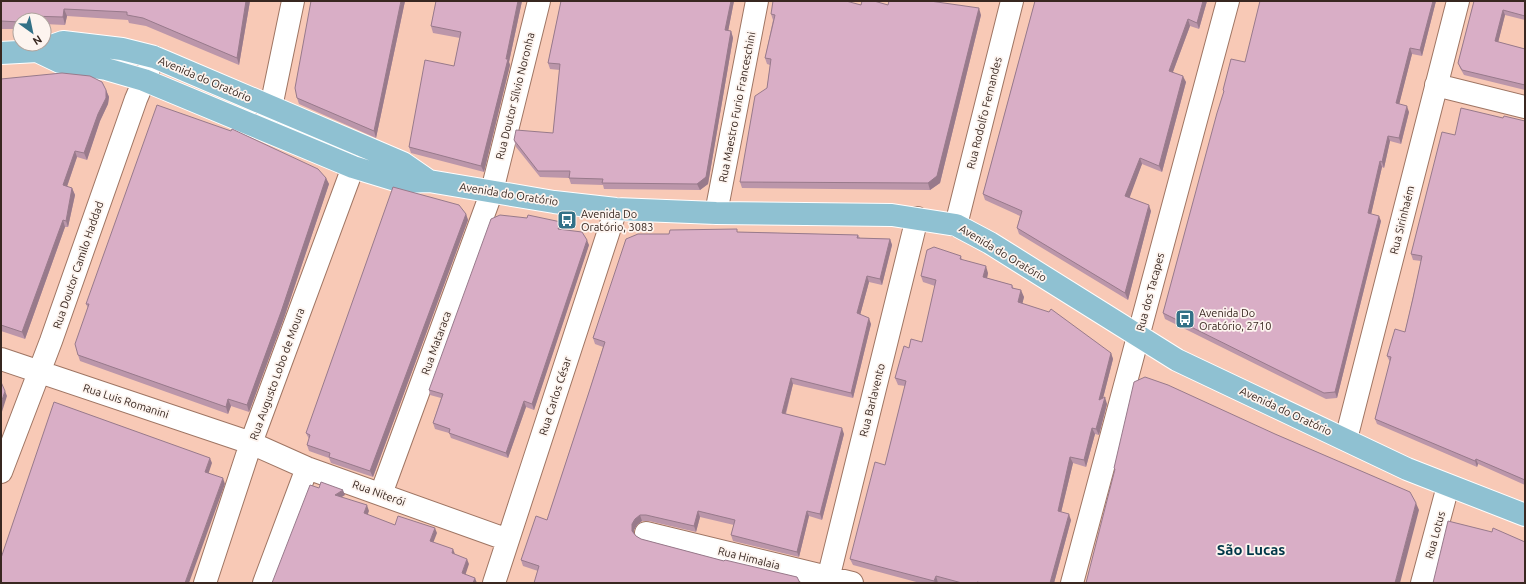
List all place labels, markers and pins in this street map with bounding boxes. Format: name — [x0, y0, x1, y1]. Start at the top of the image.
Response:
place label: Avenida Do Oratório, 3083 — [581, 208, 653, 233]
bus stop icon: Avenida Do Oratório, 3083 — [556, 209, 578, 231]
place label: Avenida Do Oratório, 2710 — [1199, 307, 1271, 332]
bus stop icon: Avenida Do Oratório, 2710 — [1174, 308, 1196, 330]

